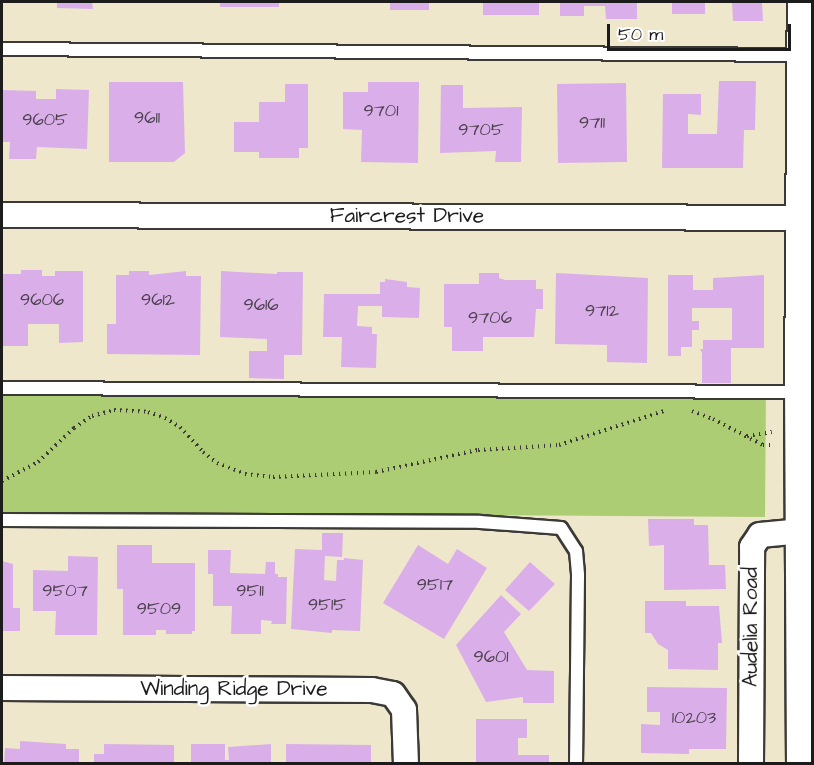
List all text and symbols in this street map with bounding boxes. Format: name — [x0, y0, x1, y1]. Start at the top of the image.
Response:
scale bar — [610, 12, 794, 50]
text: 50 m — [618, 22, 663, 47]
house number: 9701 — [364, 100, 398, 122]
house number: 9611 — [134, 107, 160, 129]
house number: 9605 — [22, 109, 68, 131]
house number: 9711 — [579, 112, 605, 134]
house number: 9705 — [458, 119, 504, 141]
street label: Faircrest Drive — [330, 203, 484, 229]
house number: 9606 — [20, 289, 64, 311]
house number: 9612 — [141, 289, 175, 311]
house number: 9616 — [243, 294, 279, 316]
house number: 9712 — [585, 300, 619, 322]
house number: 9706 — [468, 307, 512, 329]
street label: Audelia Road — [738, 567, 764, 687]
house number: 9517 — [417, 574, 453, 596]
house number: 9507 — [42, 580, 88, 602]
house number: 9511 — [236, 580, 264, 602]
house number: 9515 — [308, 594, 346, 616]
house number: 9509 — [137, 598, 181, 620]
house number: 9601 — [473, 646, 509, 668]
street label: Winding Ridge Drive — [140, 676, 328, 702]
house number: 10203 — [672, 707, 716, 729]

